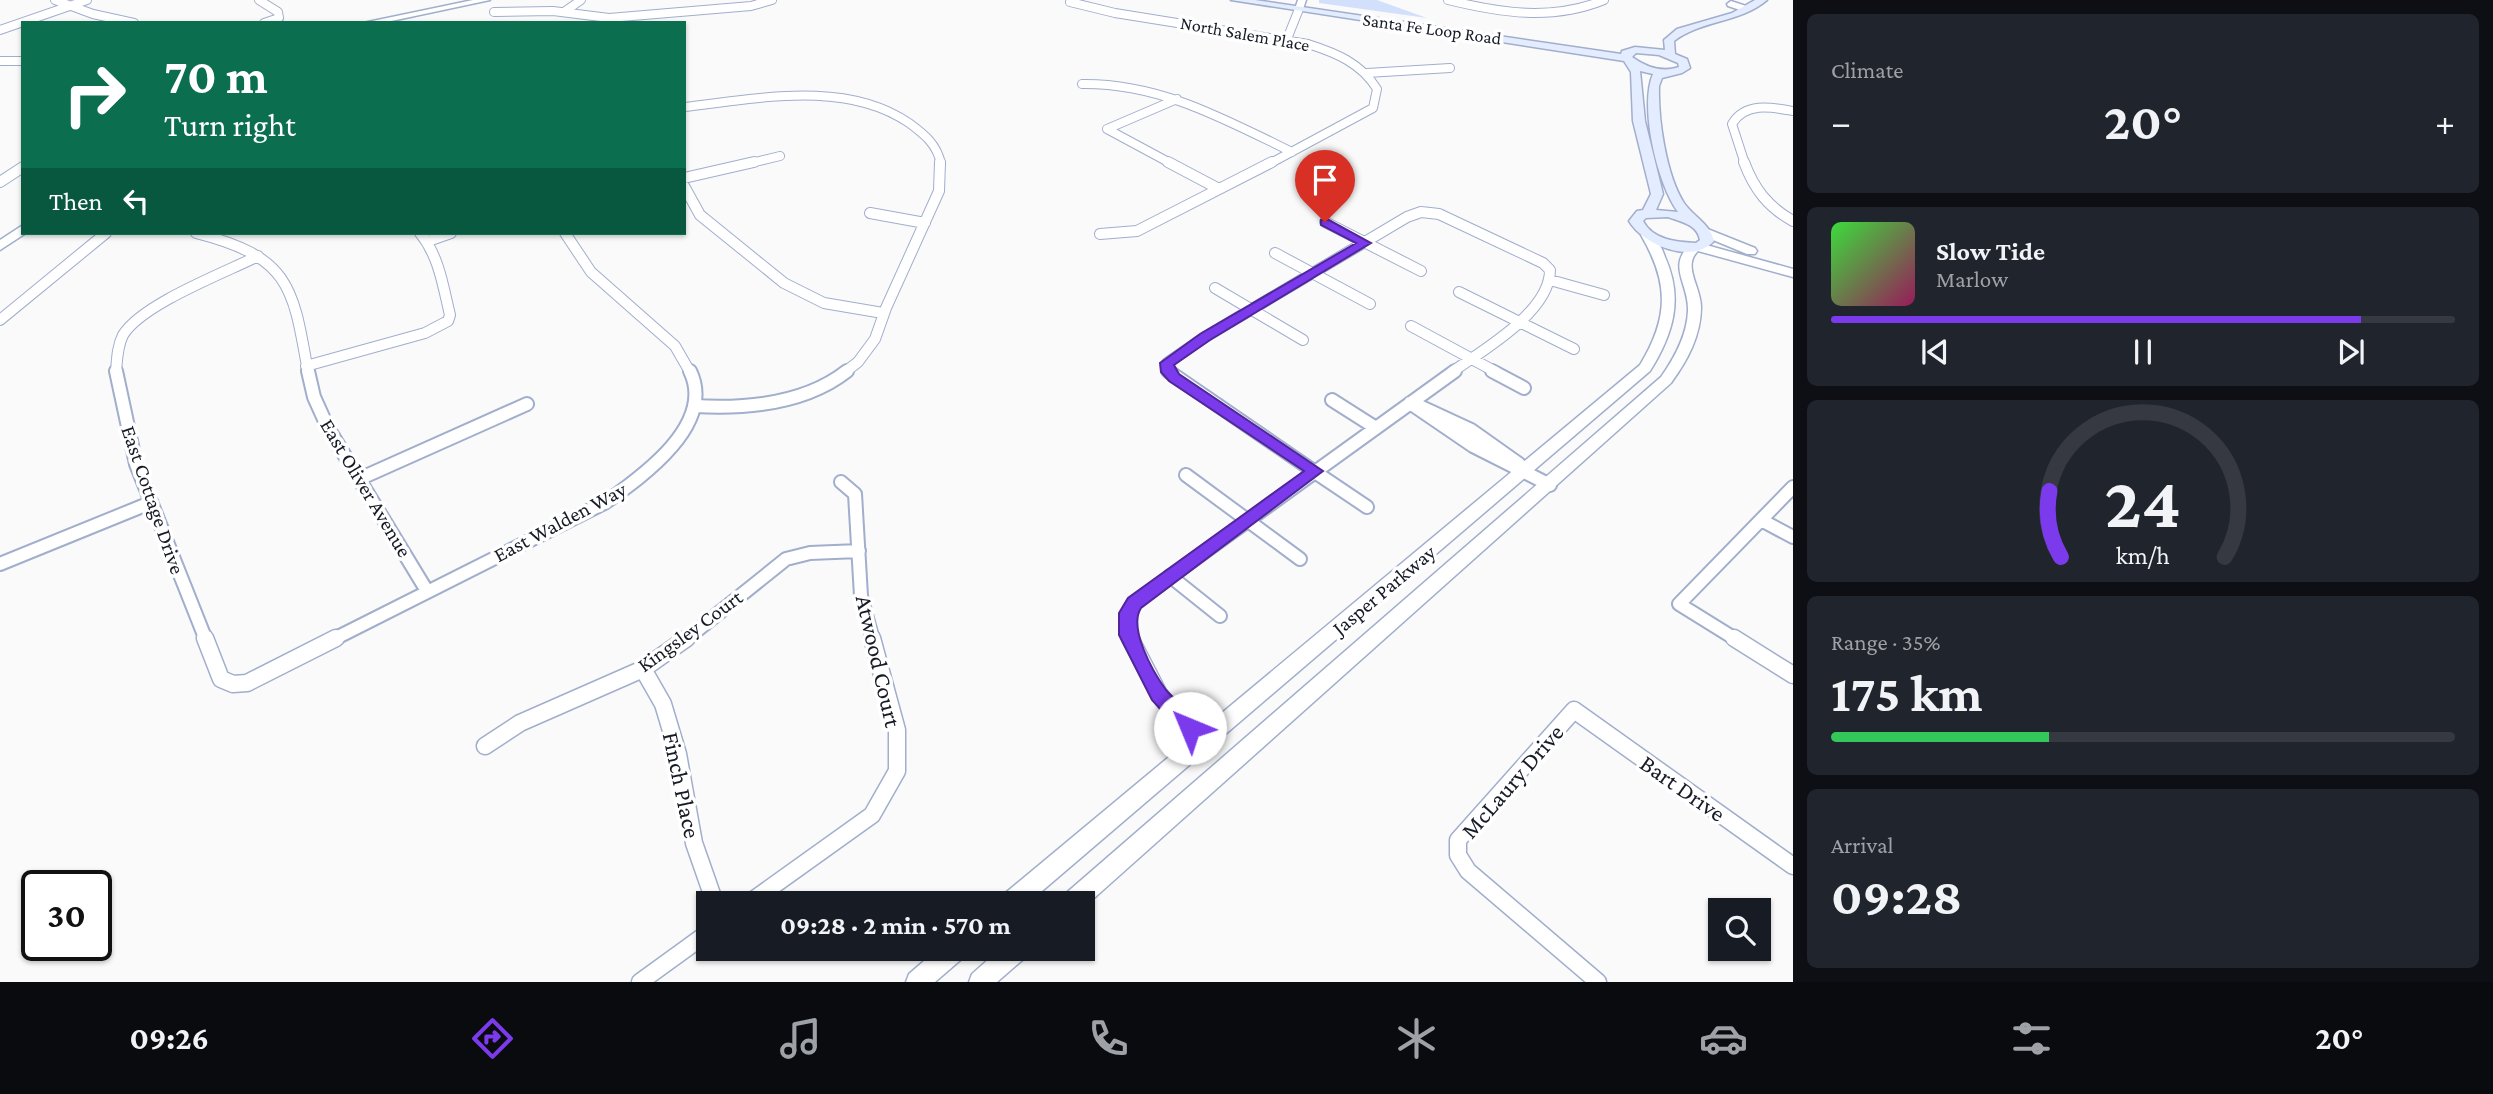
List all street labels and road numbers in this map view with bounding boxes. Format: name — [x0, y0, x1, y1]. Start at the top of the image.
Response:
street label: Santa Fe Loop Road — [1361, 9, 1503, 49]
street label: North Salem Place — [1179, 13, 1311, 55]
street label: East Oliver Avenue — [315, 414, 417, 562]
street label: East Cottage Drive — [116, 423, 190, 577]
street label: East Walden Way — [489, 477, 631, 567]
street label: Jasper Parkway — [1326, 540, 1441, 641]
street label: Kingsley Court — [633, 584, 748, 677]
street label: Atwood Court — [851, 592, 908, 731]
street label: McLaury Drive — [1455, 719, 1569, 843]
street label: Finch Place — [658, 729, 706, 841]
street label: Bart Drive — [1635, 749, 1731, 827]

